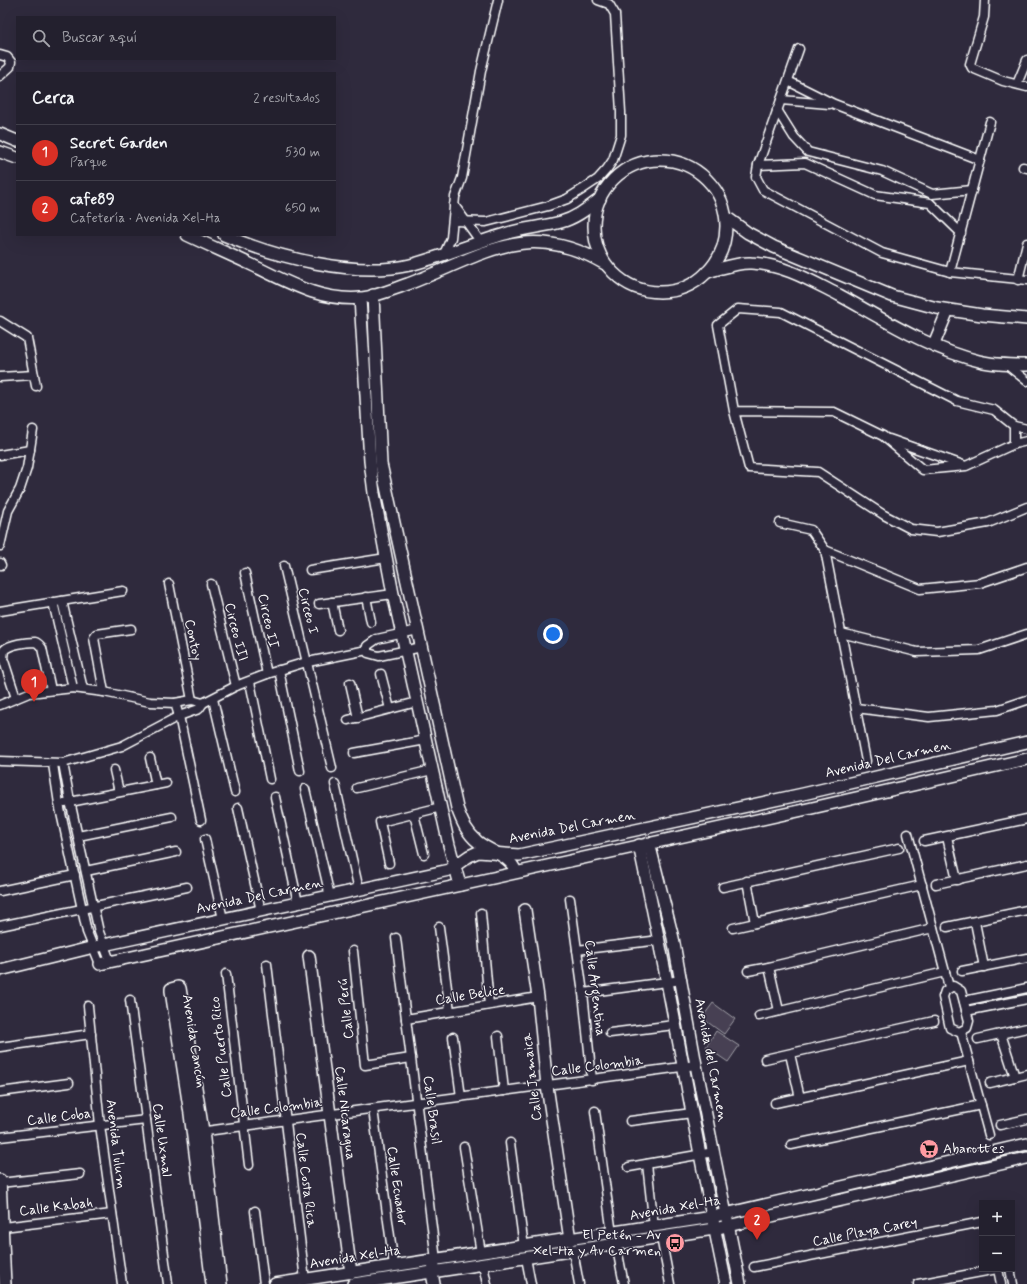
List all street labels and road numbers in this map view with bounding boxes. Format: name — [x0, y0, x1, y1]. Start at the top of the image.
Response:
street label: Circeo I — [294, 586, 322, 636]
street label: Circeo II — [253, 592, 283, 650]
street label: Circeo III — [220, 601, 252, 663]
street label: Contoy — [180, 618, 206, 662]
street label: Avenida Del Carmen — [823, 736, 953, 782]
street label: Avenida Del Carmen — [507, 806, 637, 848]
street label: Avenida Del Carmen — [194, 874, 324, 918]
street label: Calle Argentina — [578, 939, 610, 1037]
street label: Calle Perú — [334, 978, 358, 1040]
street label: Calle Belice — [434, 981, 506, 1009]
street label: Avenida Cancún — [178, 993, 210, 1089]
street label: Calle Puerto Rico — [206, 995, 236, 1099]
street label: Avenida del Carmen — [690, 997, 732, 1123]
street label: Calle Jamaica — [518, 1032, 546, 1122]
street label: Calle Colombia — [550, 1051, 645, 1081]
street label: Calle Nicaragua — [330, 1065, 360, 1161]
street label: Calle Brasil — [419, 1075, 445, 1145]
street label: Calle Colombia — [229, 1093, 324, 1123]
street label: Avenida Tulum — [102, 1098, 130, 1190]
street label: Calle Uxmal — [148, 1102, 176, 1178]
street label: Calle Coba — [26, 1104, 92, 1130]
street label: Calle Costa Rica — [291, 1131, 321, 1229]
street label: Calle Ecuador — [383, 1145, 412, 1227]
street label: Avenida Xel-Ha — [628, 1191, 722, 1225]
street label: Calle Kabah — [18, 1194, 94, 1220]
street label: Calle Playa Carey — [811, 1213, 919, 1251]
street label: Avenida Xel-Ha — [308, 1241, 402, 1273]

